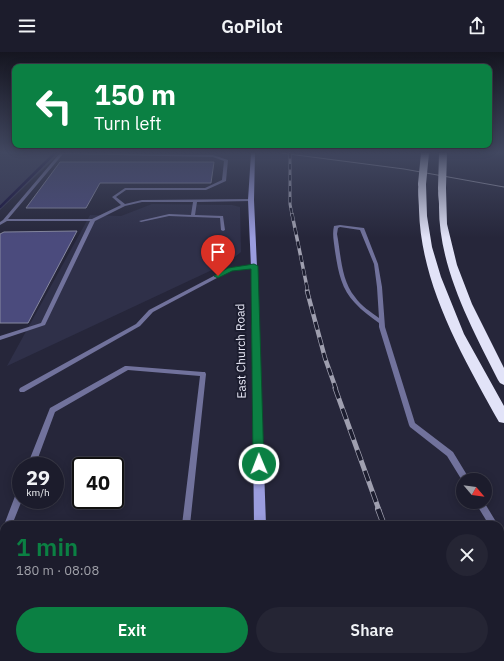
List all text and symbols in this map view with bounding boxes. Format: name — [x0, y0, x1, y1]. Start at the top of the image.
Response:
icon: menu — [16, 15, 38, 37]
text: GoPilot — [221, 15, 283, 38]
icon: share — [466, 15, 488, 37]
text: 150 m — [94, 76, 176, 113]
icon: left — [28, 80, 80, 132]
text: Turn left — [94, 112, 162, 135]
pin — [201, 235, 235, 276]
icon: arrive — [207, 241, 229, 263]
street label: East Church Road — [232, 303, 249, 399]
position arrow — [238, 443, 280, 485]
speed limit sign: 40 — [72, 457, 124, 509]
text: 29 — [26, 464, 50, 491]
north arrow — [456, 473, 492, 509]
map controls — [456, 473, 492, 509]
text: km/h — [26, 486, 50, 499]
text: 1 min — [16, 531, 78, 563]
button: close — [446, 534, 488, 576]
text: 180 m · 08:08 — [16, 562, 99, 579]
button: Exit — [16, 607, 248, 653]
button: Share — [256, 607, 488, 653]

